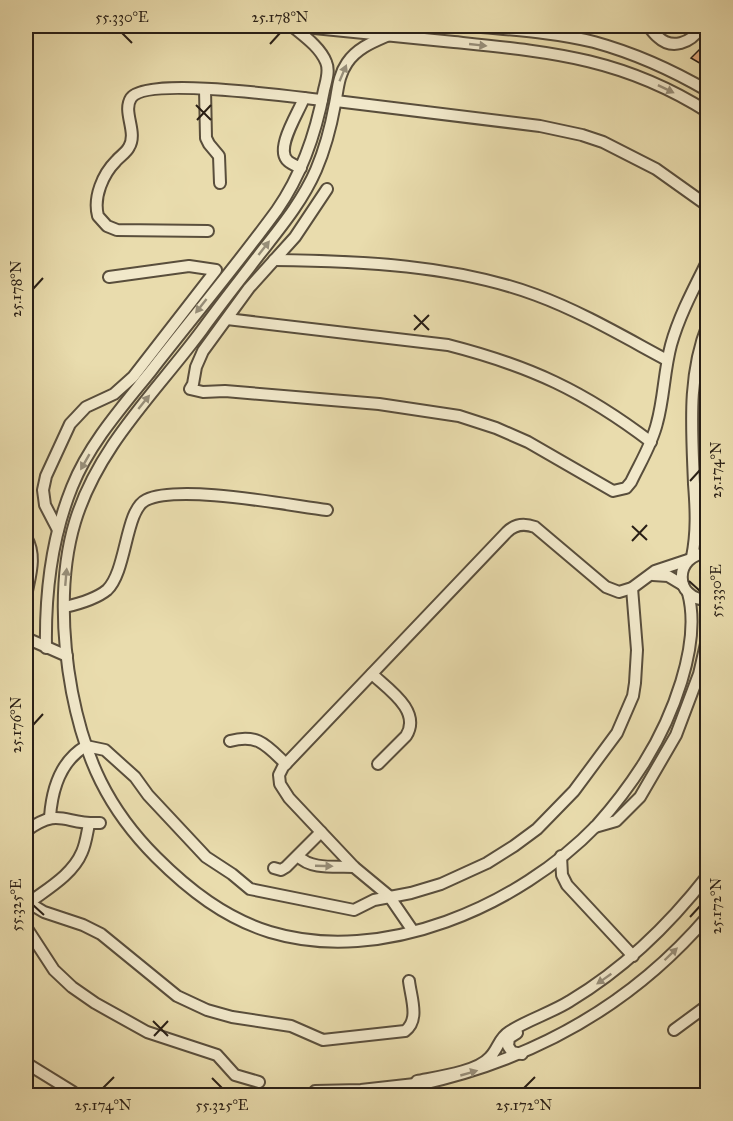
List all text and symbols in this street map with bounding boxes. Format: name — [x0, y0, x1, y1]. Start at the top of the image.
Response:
text: 55.330°E — [95, 8, 149, 26]
text: 25.178°N — [251, 8, 309, 26]
one-way arrow — [468, 40, 487, 50]
one-way arrow — [338, 64, 348, 82]
one-way arrow — [658, 84, 675, 93]
one-way arrow — [258, 241, 270, 256]
text: 25.178°N — [7, 260, 25, 318]
one-way arrow — [195, 298, 208, 314]
one-way arrow — [138, 394, 151, 410]
text: 25.174°N — [707, 441, 725, 499]
one-way arrow — [80, 454, 90, 471]
text: 55.330°E — [707, 564, 725, 618]
one-way arrow — [62, 567, 71, 586]
text: 25.176°N — [7, 696, 25, 753]
one-way arrow — [315, 861, 334, 870]
text: 25.172°N — [707, 877, 725, 934]
text: 55.325°E — [7, 878, 25, 932]
one-way arrow — [664, 947, 679, 961]
one-way arrow — [597, 973, 613, 985]
one-way arrow — [460, 1068, 478, 1077]
text: 25.174°N — [74, 1096, 132, 1114]
text: 55.325°E — [195, 1096, 249, 1114]
text: 25.172°N — [496, 1096, 553, 1114]

